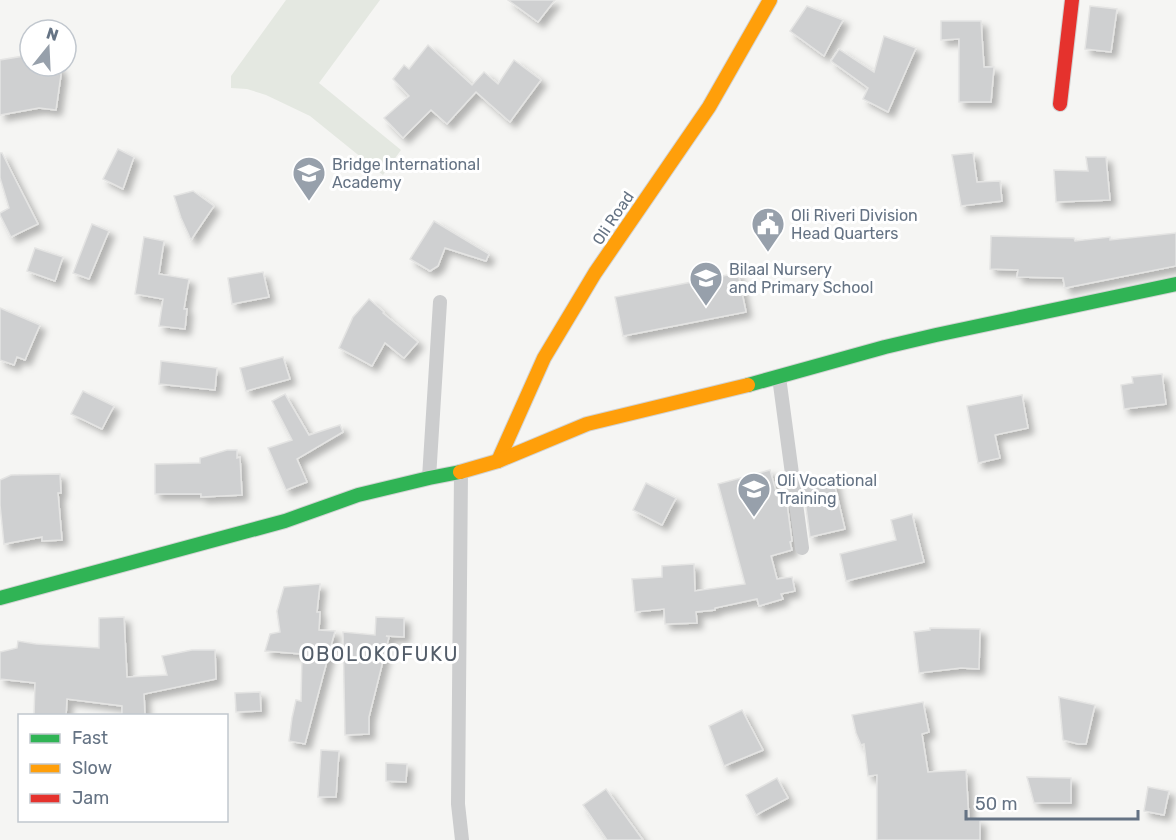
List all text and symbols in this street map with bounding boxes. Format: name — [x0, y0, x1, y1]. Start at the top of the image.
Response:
north arrow — [18, 18, 78, 78]
text: N — [44, 23, 61, 45]
school or university icon: Bridge International Academy — [291, 155, 327, 202]
place label: Bridge International Academy — [332, 155, 480, 192]
street label: Oli Road — [588, 188, 638, 248]
public building icon: Oli Riveri Division Head Quarters — [750, 206, 786, 253]
place label: Oli Riveri Division Head Quarters — [791, 206, 918, 243]
school or university icon: Bilaal Nursery and Primary School — [688, 260, 724, 307]
place label: Bilaal Nursery and Primary School — [729, 260, 873, 297]
school or university icon: Oli Vocational Training — [736, 471, 772, 518]
place label: Oli Vocational Training — [777, 471, 877, 508]
district label: OBOLOKOFUKU — [301, 642, 459, 666]
legend — [18, 714, 228, 822]
text: Fast — [72, 727, 108, 749]
text: Slow — [72, 757, 112, 779]
scale bar — [966, 783, 1138, 821]
text: Jam — [72, 787, 109, 809]
text: 50 m — [975, 793, 1018, 815]

